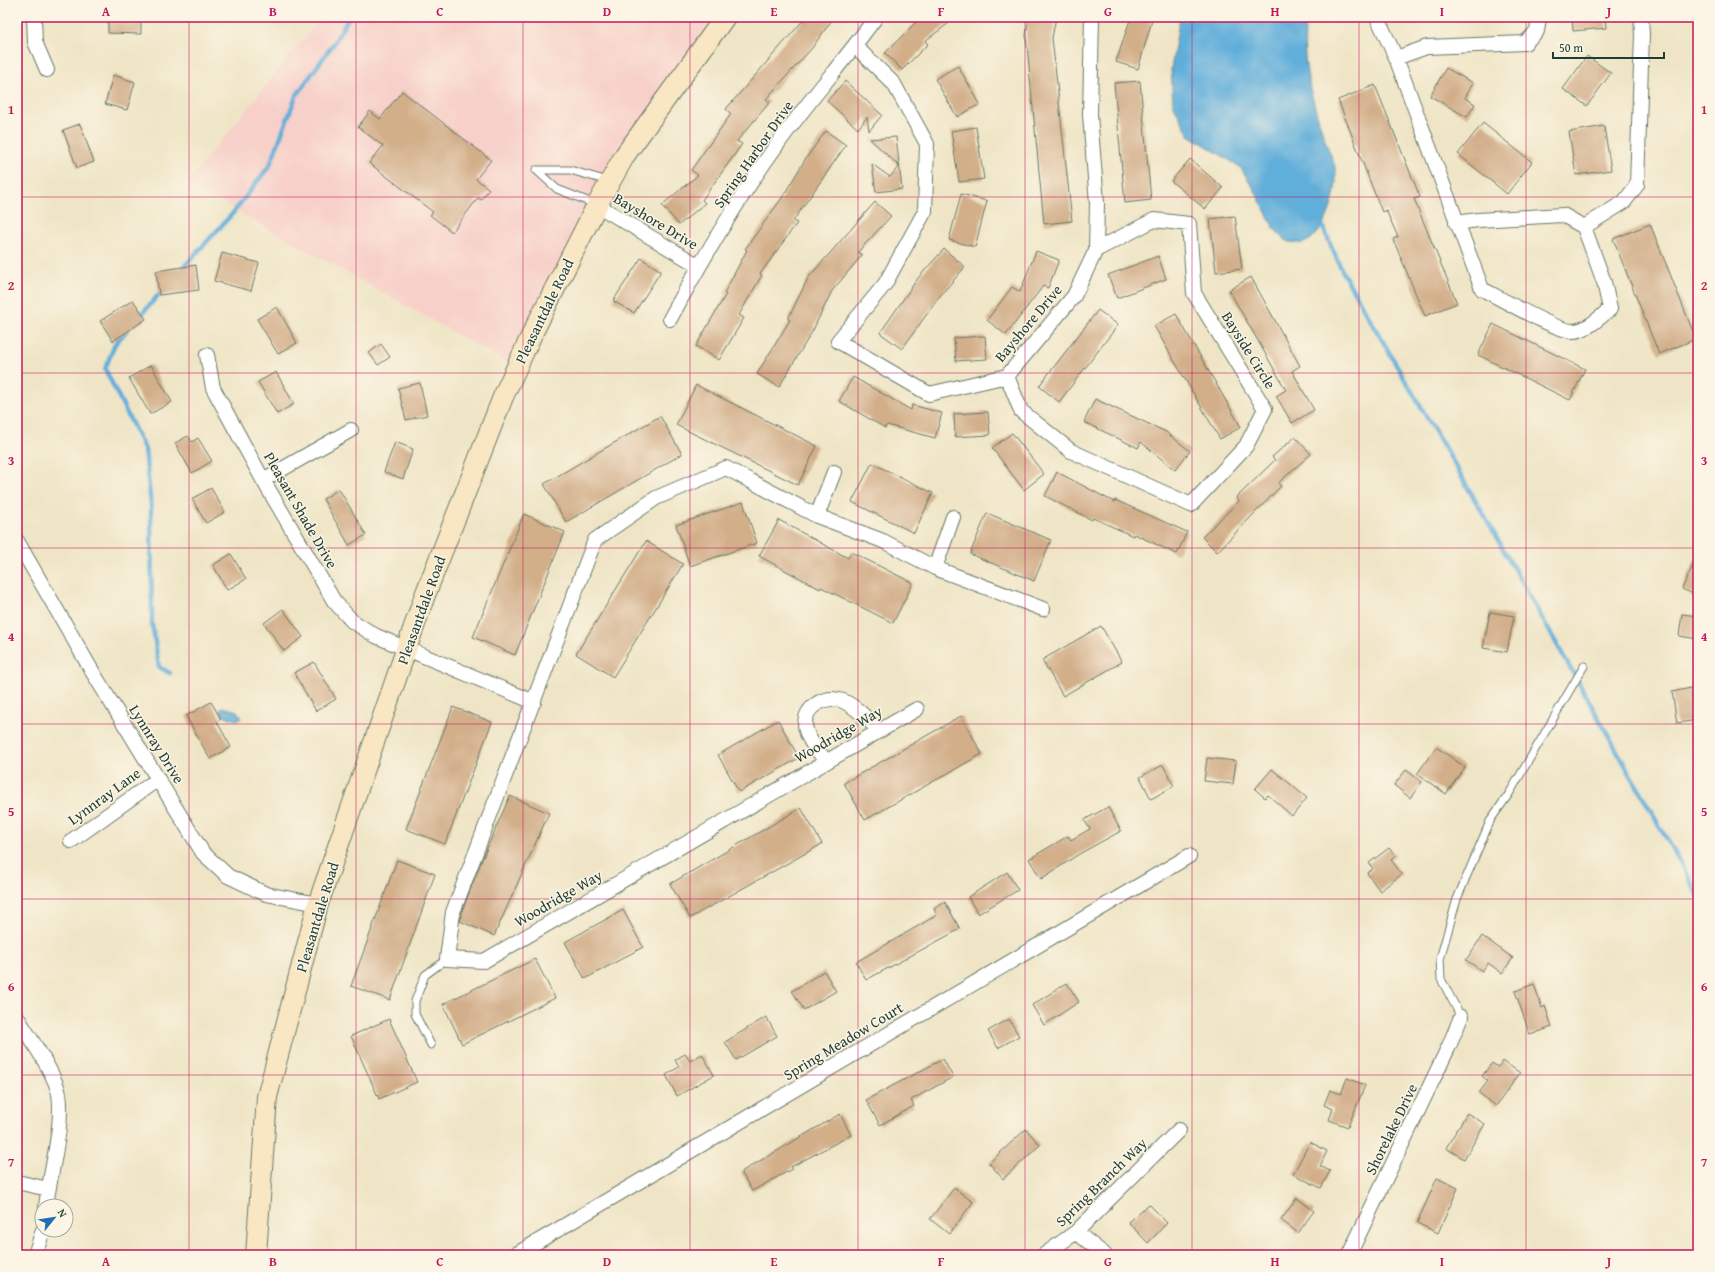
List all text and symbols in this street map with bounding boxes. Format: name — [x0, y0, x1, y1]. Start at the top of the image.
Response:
text: A — [102, 2, 111, 21]
text: B — [269, 2, 277, 21]
text: C — [436, 2, 444, 21]
text: D — [603, 2, 611, 21]
text: E — [771, 2, 778, 21]
text: F — [938, 2, 945, 21]
text: G — [1104, 2, 1112, 21]
text: H — [1270, 2, 1280, 21]
text: I — [1440, 2, 1444, 21]
text: J — [1605, 2, 1612, 21]
scale bar — [1553, 34, 1664, 60]
text: 50 m — [1559, 39, 1583, 56]
street label: Spring Harbor Drive — [708, 96, 798, 212]
text: 1 — [8, 100, 14, 119]
text: 1 — [1701, 100, 1707, 119]
street label: Bayshore Drive — [610, 188, 702, 254]
street label: Pleasantdale Road — [510, 255, 578, 367]
text: 2 — [8, 276, 15, 295]
text: 2 — [1701, 276, 1708, 295]
street label: Bayshore Drive — [989, 280, 1067, 366]
street label: Bayside Circle — [1217, 307, 1281, 393]
street label: Pleasant Shade Drive — [259, 448, 343, 572]
text: 3 — [8, 451, 14, 470]
text: 3 — [1701, 451, 1707, 470]
street label: Pleasantdale Road — [392, 553, 450, 667]
text: 4 — [8, 627, 15, 646]
text: 4 — [1701, 627, 1708, 646]
street label: Woodridge Way — [790, 700, 886, 768]
street label: Lynnray Drive — [124, 701, 190, 787]
street label: Lynnray Lane — [63, 762, 145, 830]
text: 5 — [8, 802, 15, 821]
text: 5 — [1701, 802, 1708, 821]
street label: Pleasantdale Road — [290, 859, 344, 975]
street label: Woodridge Way — [510, 864, 606, 932]
text: 6 — [8, 977, 15, 996]
text: 6 — [1701, 977, 1708, 996]
street label: Spring Meadow Court — [779, 997, 907, 1085]
street label: Shorelake Drive — [1360, 1080, 1422, 1178]
street label: Spring Branch Way — [1051, 1132, 1152, 1231]
text: 7 — [8, 1153, 15, 1172]
text: 7 — [1701, 1153, 1708, 1172]
north arrow — [34, 1198, 74, 1238]
text: N — [54, 1206, 72, 1221]
text: A — [102, 1252, 111, 1271]
text: B — [269, 1252, 277, 1271]
text: C — [436, 1252, 444, 1271]
text: D — [603, 1252, 611, 1271]
text: E — [771, 1252, 778, 1271]
text: F — [938, 1252, 945, 1271]
text: G — [1104, 1252, 1112, 1271]
text: H — [1270, 1252, 1280, 1271]
text: I — [1440, 1252, 1444, 1271]
text: J — [1605, 1252, 1612, 1271]

